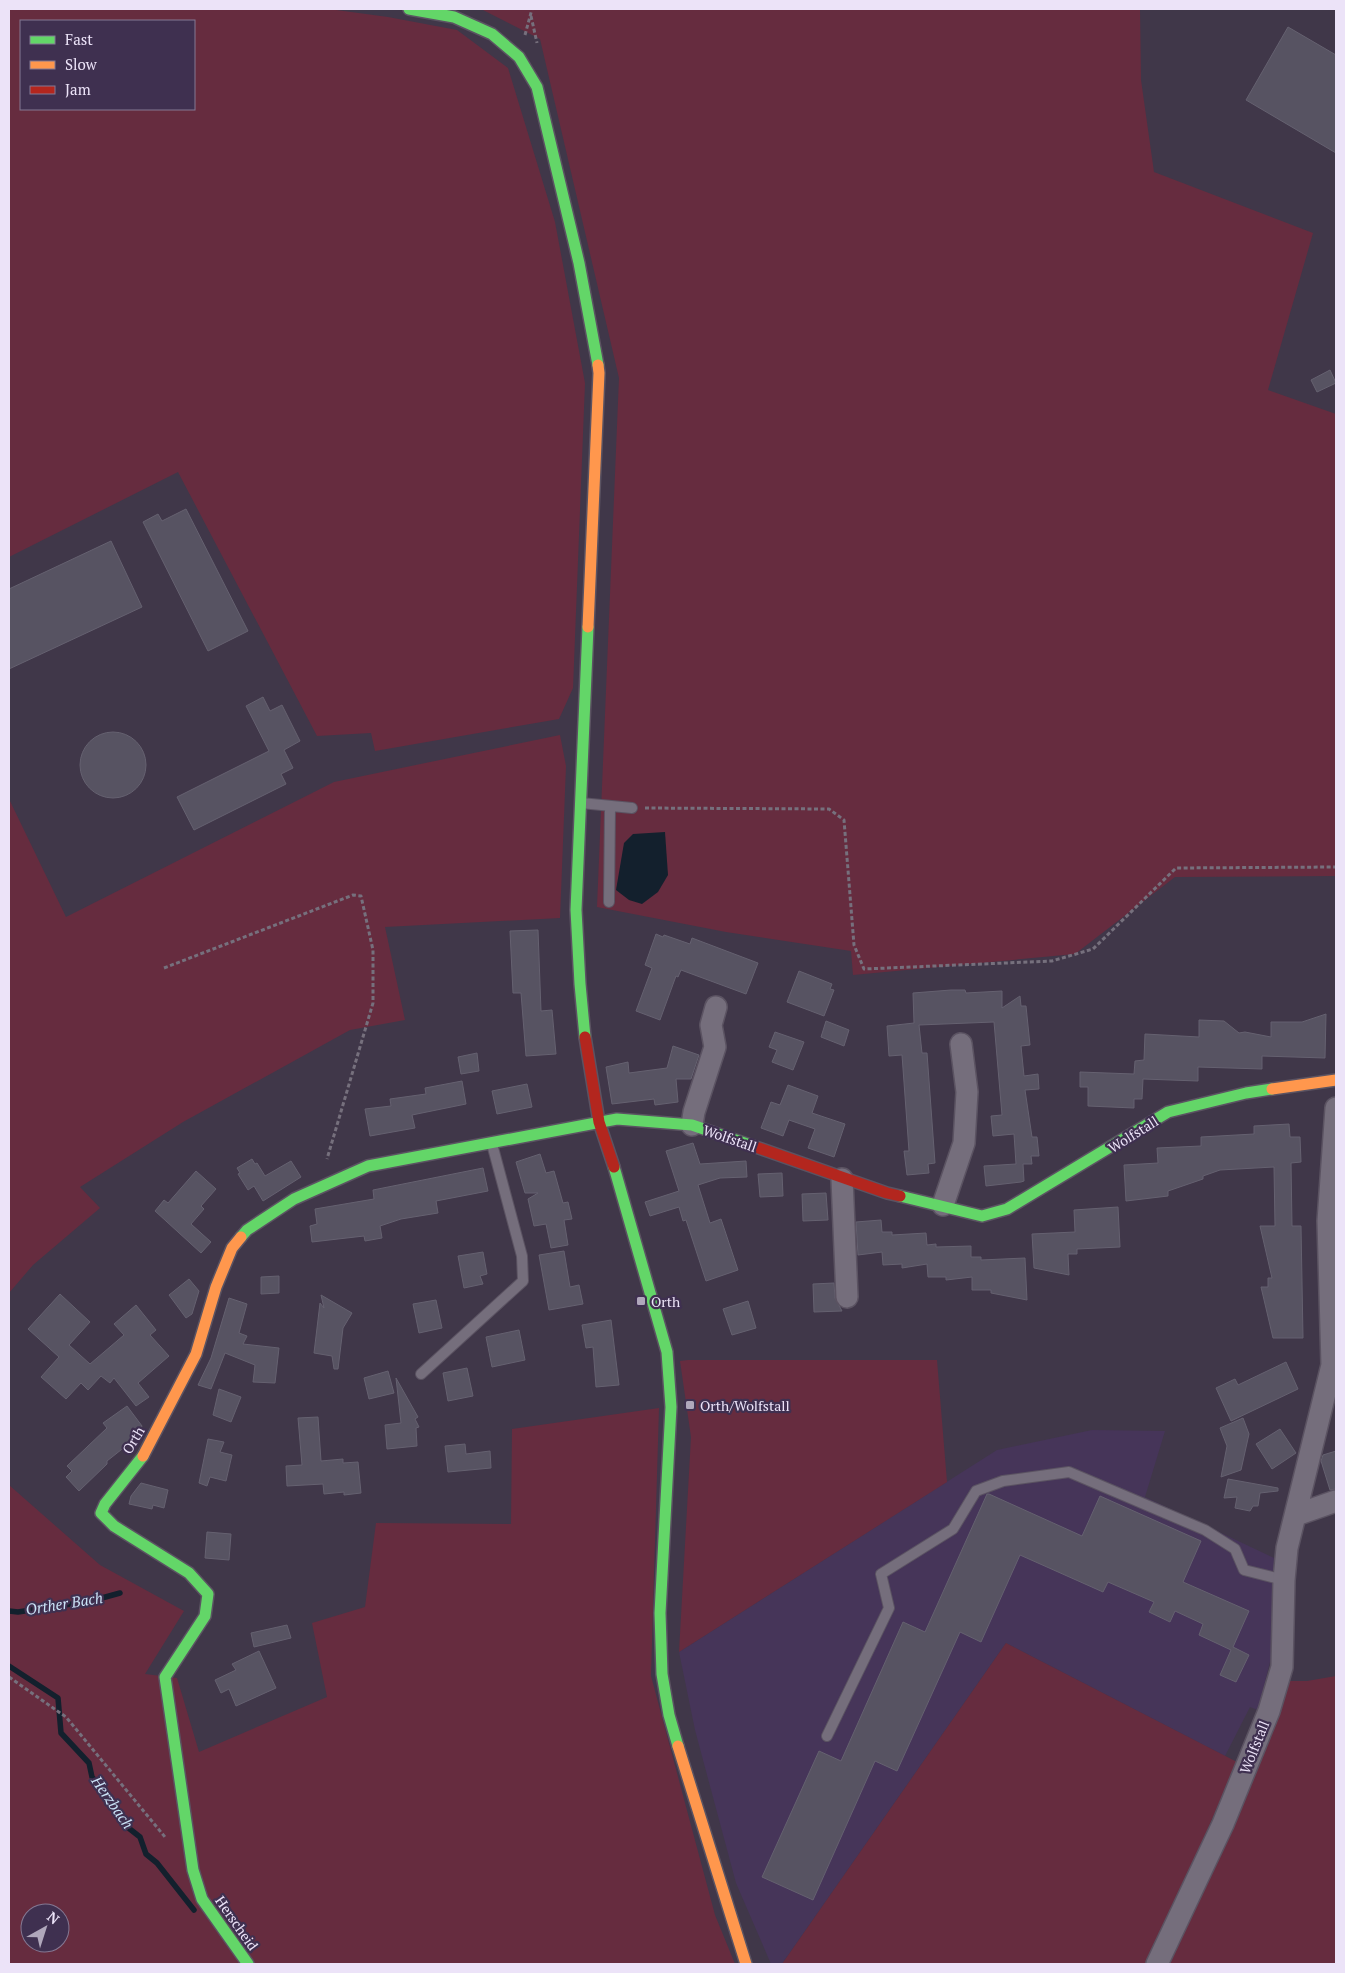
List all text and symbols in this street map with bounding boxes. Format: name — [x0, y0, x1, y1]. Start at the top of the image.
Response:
legend — [20, 20, 195, 110]
text: Fast — [65, 29, 93, 49]
text: Slow — [65, 54, 98, 74]
text: Jam — [65, 79, 91, 99]
street label: Wolfstall — [1104, 1111, 1162, 1157]
street label: Wolfstall — [701, 1120, 759, 1156]
place label: Orth — [651, 1292, 680, 1311]
marker: Orth — [635, 1295, 647, 1307]
place label: Orth/Wolfstall — [700, 1396, 790, 1415]
marker: Orth/Wolfstall — [684, 1399, 696, 1411]
street label: Orth — [117, 1423, 149, 1457]
water label: Orther Bach — [24, 1587, 104, 1619]
street label: Wolfstall — [1235, 1718, 1273, 1776]
water label: Herzbach — [87, 1771, 139, 1832]
street label: Herscheid — [211, 1892, 263, 1954]
north arrow — [20, 1903, 70, 1953]
text: N — [43, 1907, 64, 1928]

